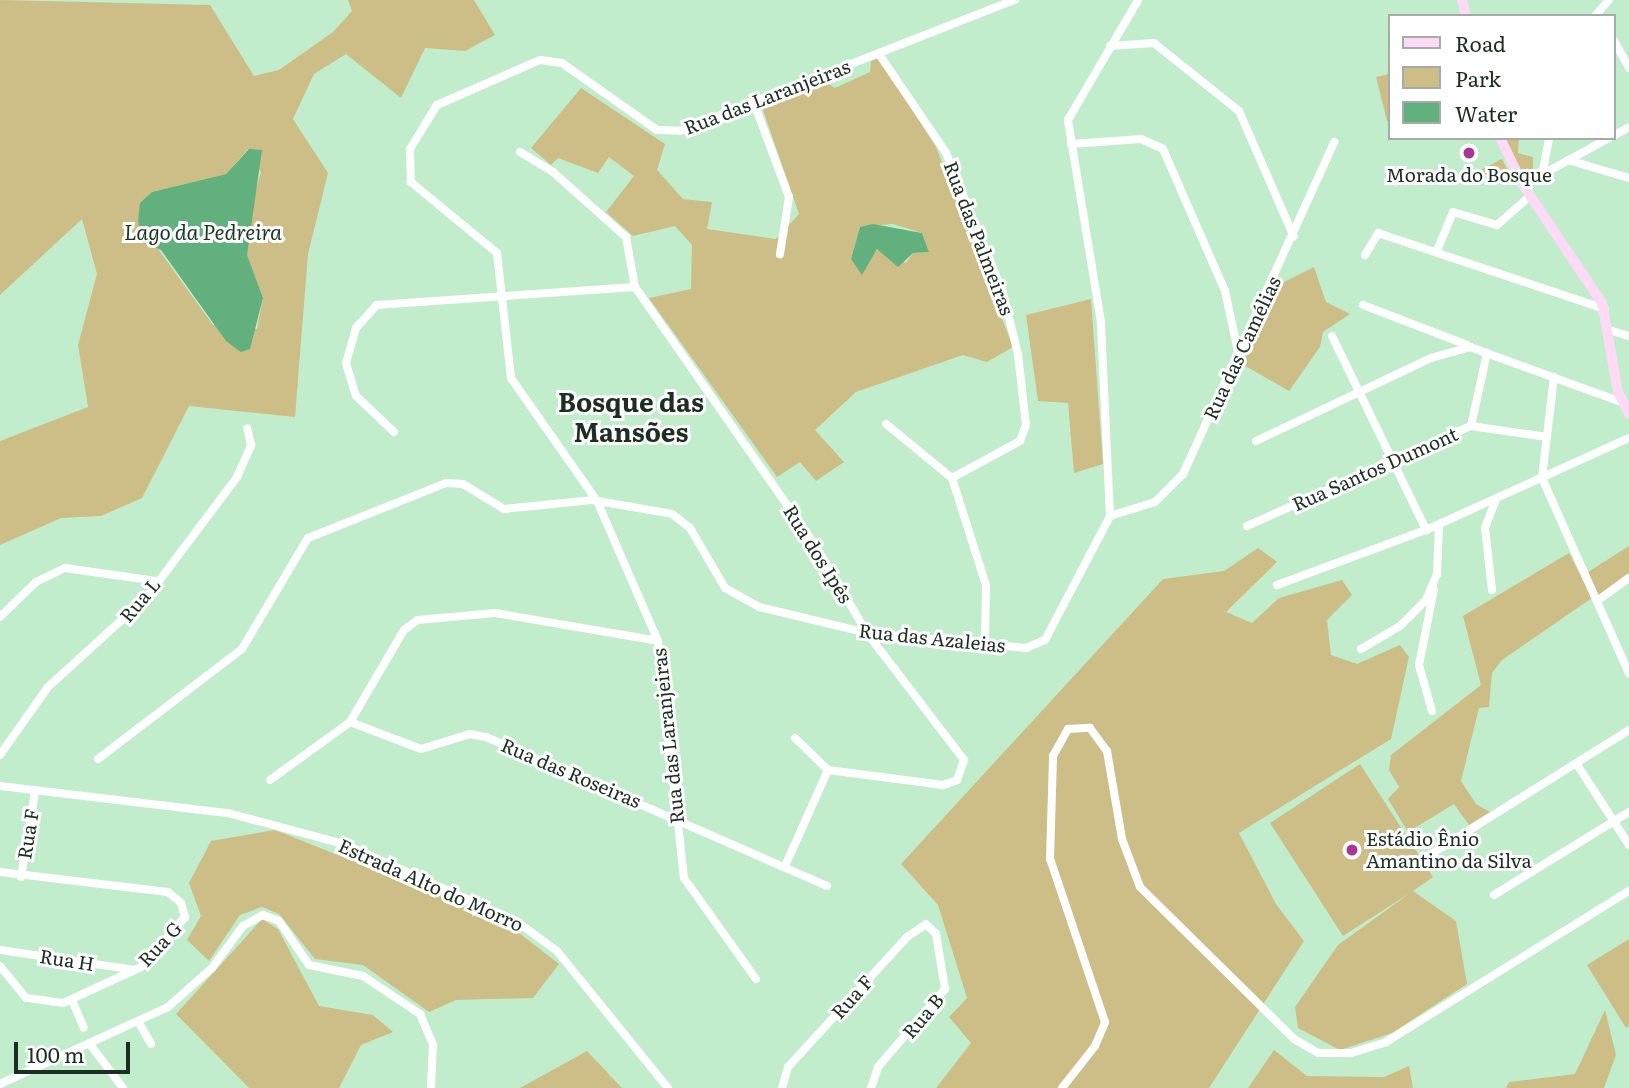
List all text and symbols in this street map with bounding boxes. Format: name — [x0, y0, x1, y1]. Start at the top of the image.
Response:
legend — [1388, 14, 1615, 140]
text: Road — [1455, 27, 1506, 58]
street label: Rua das Laranjeiras — [681, 55, 853, 139]
text: Park — [1455, 62, 1501, 93]
text: Water — [1455, 97, 1517, 128]
marker: Morada do Bosque — [1461, 145, 1477, 161]
street label: Rua das Palmeiras — [939, 158, 1019, 318]
place label: Morada do Bosque — [1386, 164, 1552, 186]
water label: Lago da Pedreira — [124, 218, 282, 244]
street label: Rua das Camélias — [1199, 273, 1285, 423]
district label: Bosque das Mansões — [558, 385, 704, 446]
street label: Rua Santos Dumont — [1289, 422, 1461, 516]
street label: Rua dos Ipês — [779, 501, 857, 607]
street label: Rua L — [115, 573, 165, 627]
street label: Rua das Azaleias — [857, 619, 1007, 657]
street label: Rua das Laranjeiras — [647, 647, 689, 825]
street label: Rua das Roseiras — [498, 733, 644, 813]
street label: Rua F — [13, 807, 43, 861]
place label: Estádio Ênio Amantino da Silva — [1366, 828, 1532, 872]
street label: Estrada Alto do Morro — [335, 834, 527, 936]
marker: Estádio Ênio Amantino da Silva — [1344, 842, 1360, 858]
street label: Rua G — [133, 917, 187, 971]
street label: Rua H — [38, 944, 96, 976]
street label: Rua F — [827, 971, 877, 1023]
street label: Rua B — [898, 989, 948, 1043]
scale bar — [18, 1028, 133, 1072]
text: 100 m — [27, 1038, 84, 1069]

